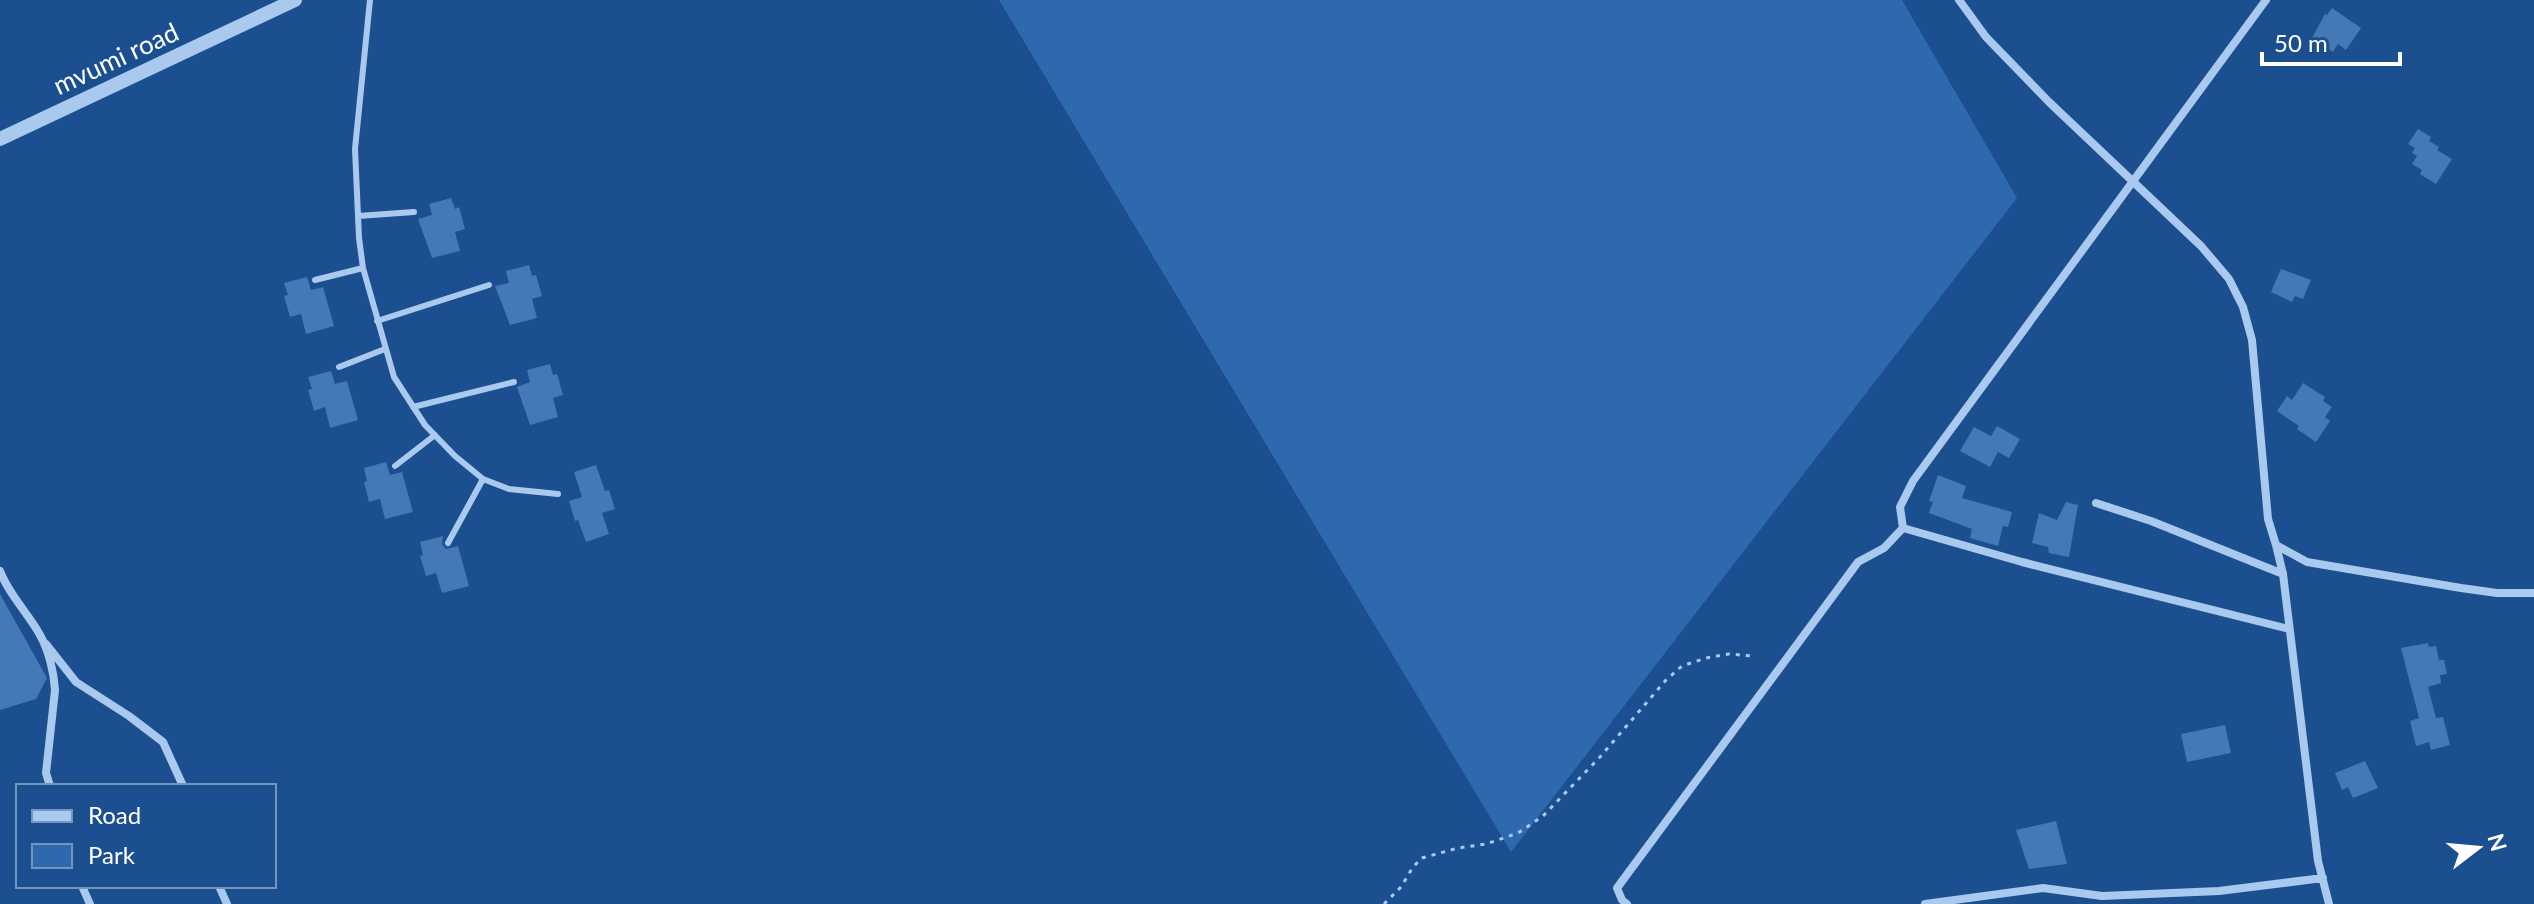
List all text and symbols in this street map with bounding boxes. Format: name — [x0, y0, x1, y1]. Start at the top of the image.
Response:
street label: mvumi road — [48, 15, 183, 101]
scale bar — [2262, 16, 2400, 66]
text: 50 m — [2274, 28, 2328, 57]
legend — [16, 784, 276, 888]
text: Road — [88, 800, 141, 829]
north arrow — [2438, 808, 2518, 888]
text: N — [2482, 830, 2513, 854]
text: Park — [88, 840, 136, 869]

